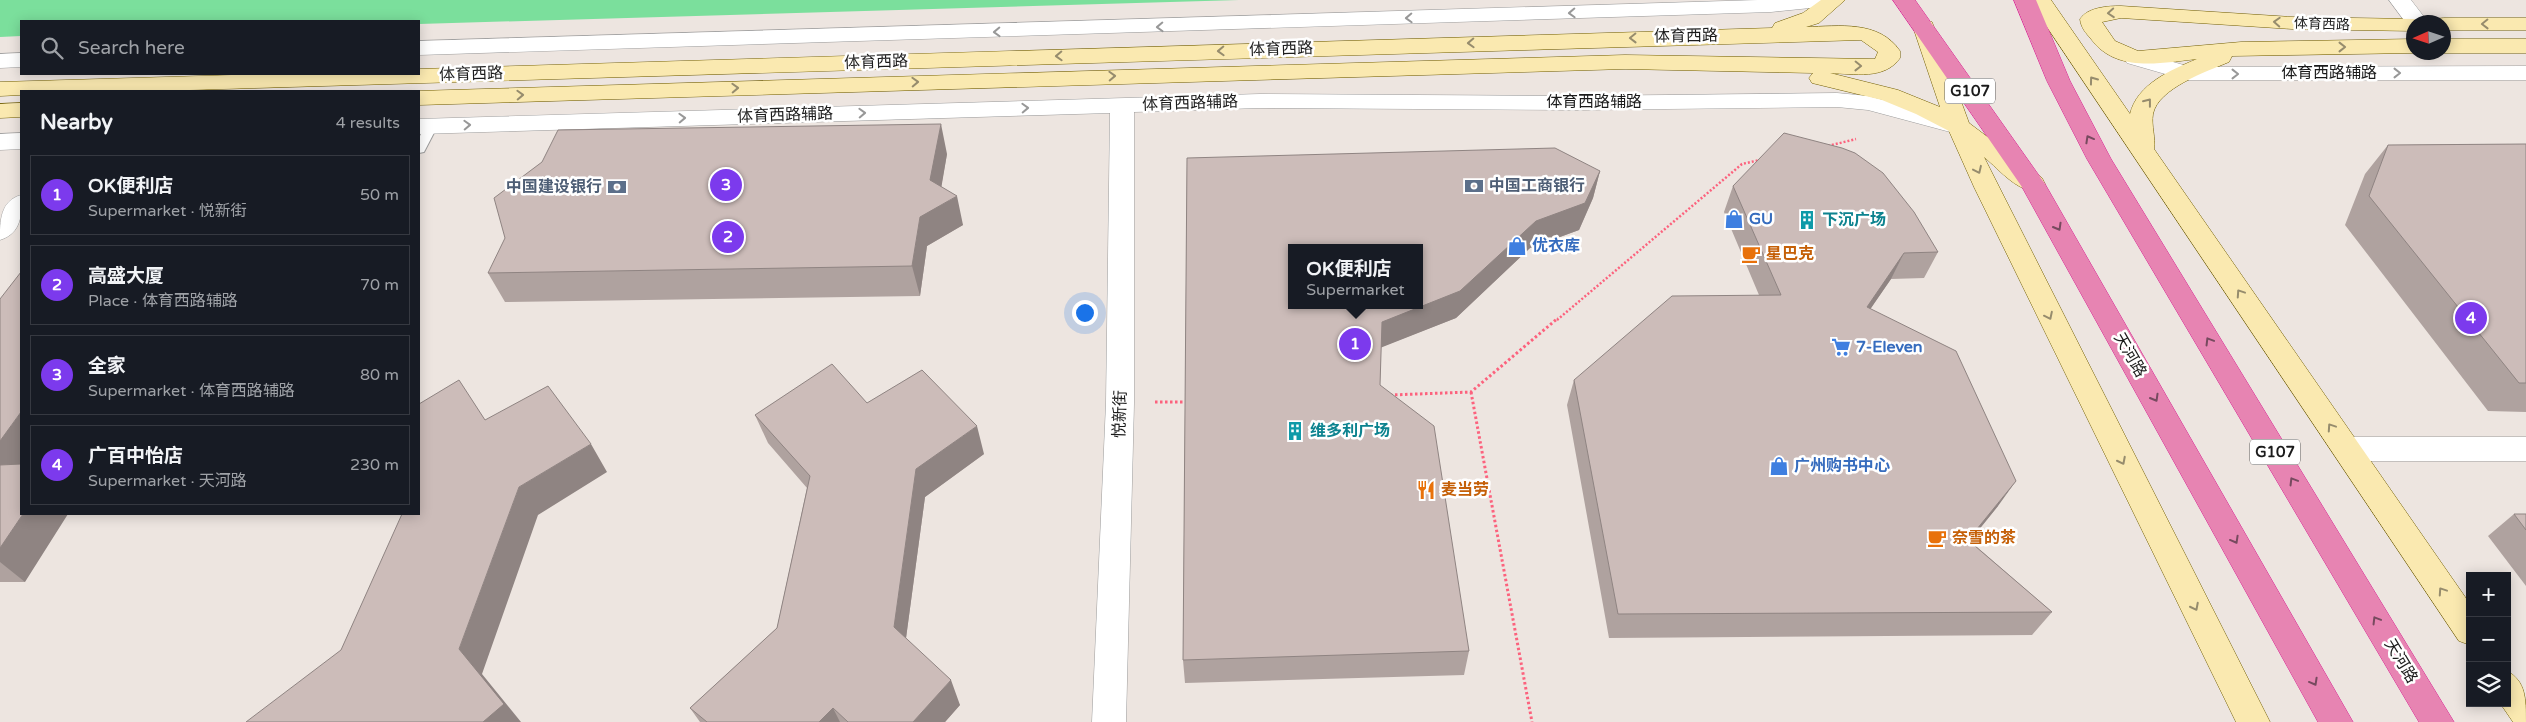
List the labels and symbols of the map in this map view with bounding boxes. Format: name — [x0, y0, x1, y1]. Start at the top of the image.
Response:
one-way arrow — [1568, 7, 1576, 18]
one-way arrow — [2107, 7, 2115, 18]
one-way arrow — [1405, 13, 1413, 24]
street label: 体育西路 — [2294, 15, 2350, 33]
north arrow — [2406, 15, 2451, 60]
one-way arrow — [2273, 17, 2281, 28]
one-way arrow — [2480, 19, 2488, 29]
one-way arrow — [1155, 21, 1163, 32]
street label: 体育西路 — [1654, 25, 1718, 47]
one-way arrow — [993, 26, 1001, 37]
one-way arrow — [1629, 33, 1637, 43]
one-way arrow — [1467, 37, 1475, 48]
street label: 体育西路 — [1249, 38, 1313, 60]
one-way arrow — [2338, 42, 2346, 52]
one-way arrow — [1217, 46, 1224, 56]
street label: 体育西路 — [844, 51, 908, 73]
one-way arrow — [1054, 51, 1062, 61]
one-way arrow — [1854, 61, 1862, 71]
street label: 体育西路 — [439, 63, 503, 85]
street label: 体育西路辅路 — [2281, 63, 2377, 83]
one-way arrow — [2394, 68, 2402, 78]
one-way arrow — [2232, 69, 2239, 79]
one-way arrow — [1108, 71, 1116, 82]
one-way arrow — [911, 77, 919, 87]
one-way arrow — [2091, 77, 2099, 86]
road number: G107 — [1945, 78, 1995, 104]
one-way arrow — [731, 83, 739, 94]
one-way arrow — [516, 90, 524, 100]
street label: 体育西路辅路 — [1142, 91, 1238, 115]
street label: 体育西路辅路 — [1546, 92, 1642, 112]
one-way arrow — [2143, 99, 2151, 108]
street label: 体育西路辅路 — [737, 103, 833, 127]
one-way arrow — [1021, 103, 1029, 113]
one-way arrow — [859, 107, 867, 118]
one-way arrow — [679, 113, 687, 123]
one-way arrow — [464, 120, 472, 131]
one-way arrow — [2085, 136, 2095, 145]
one-way arrow — [1972, 165, 1982, 174]
pin: 3 — [710, 166, 742, 204]
bank icon: 中国工商银行 — [1463, 175, 1485, 197]
bank icon: 中国建设银行 — [606, 176, 628, 198]
place label: 中国工商银行 — [1489, 176, 1585, 196]
place label: 中国建设银行 — [506, 177, 602, 197]
shop icon: GU — [1723, 208, 1745, 230]
place label: GU — [1749, 209, 1773, 229]
building icon: 下沉广场 — [1796, 209, 1818, 231]
place label: 下沉广场 — [1822, 210, 1886, 230]
pin: 2 — [712, 218, 744, 256]
one-way arrow — [2051, 221, 2061, 230]
shop icon: 优衣库 — [1506, 235, 1528, 257]
place label: 优衣库 — [1532, 236, 1580, 256]
cafe icon: 星巴克 — [1740, 243, 1762, 265]
place label: 星巴克 — [1766, 244, 1814, 264]
one-way arrow — [2237, 289, 2246, 299]
pin: 4 — [2455, 299, 2487, 337]
your location — [1072, 300, 1098, 326]
one-way arrow — [2043, 311, 2053, 320]
pin: 1 — [1339, 325, 1371, 363]
street label: 天河路 — [2109, 329, 2151, 381]
supermarket icon: 7-Eleven — [1830, 336, 1852, 358]
place label: 7-Eleven — [1856, 337, 1923, 357]
one-way arrow — [2205, 338, 2215, 347]
street label: 悦新街 — [1109, 390, 1131, 438]
one-way arrow — [2149, 393, 2159, 402]
building icon: 维多利广场 — [1284, 420, 1306, 442]
place label: 维多利广场 — [1310, 421, 1390, 441]
one-way arrow — [2328, 423, 2338, 432]
road number: G107 — [2250, 440, 2300, 464]
shop icon: 广州购书中心 — [1768, 455, 1790, 477]
place label: 广州购书中心 — [1794, 456, 1890, 476]
one-way arrow — [2116, 456, 2126, 465]
one-way arrow — [2289, 477, 2299, 486]
restaurant icon: 麦当劳 — [1415, 479, 1437, 501]
place label: 麦当劳 — [1441, 480, 1489, 500]
cafe icon: 奈雪的茶 — [1926, 527, 1948, 549]
place label: 奈雪的茶 — [1952, 528, 2016, 548]
one-way arrow — [2229, 534, 2239, 543]
one-way arrow — [2439, 587, 2448, 596]
one-way arrow — [2189, 601, 2199, 610]
one-way arrow — [2373, 616, 2383, 625]
street label: 天河路 — [2380, 635, 2422, 687]
one-way arrow — [2308, 676, 2318, 685]

